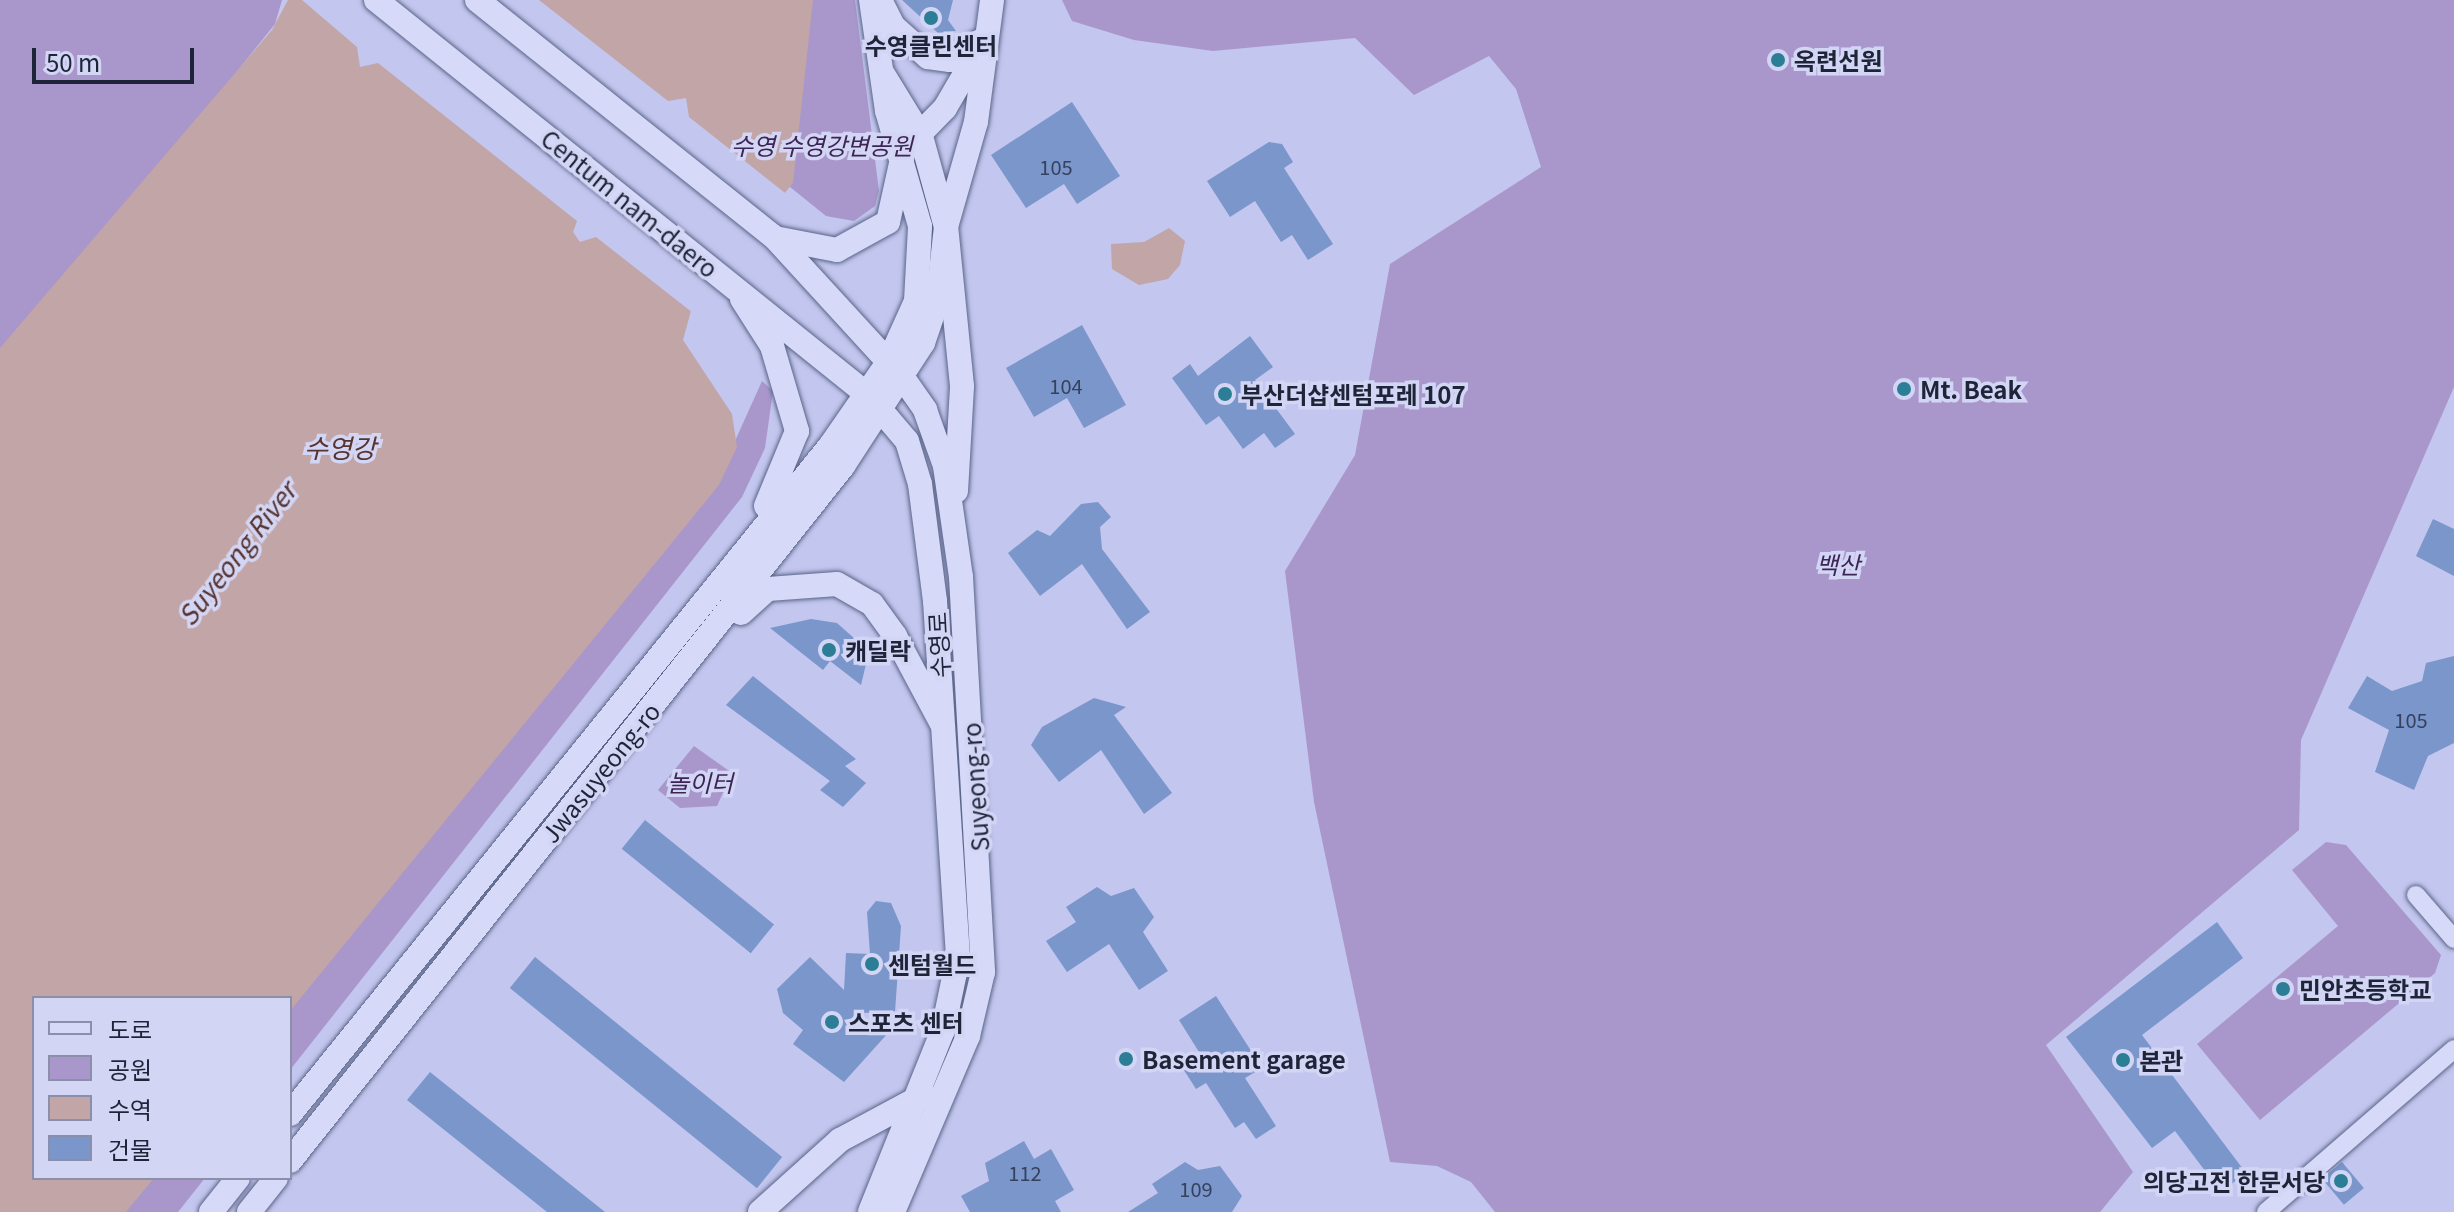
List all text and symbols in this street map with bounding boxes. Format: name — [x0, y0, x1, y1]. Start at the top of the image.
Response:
marker: 수영클린센터 — [922, 9, 940, 27]
place label: 수영클린센터 — [865, 31, 997, 59]
scale bar — [36, 32, 198, 82]
text: 50 m — [46, 44, 100, 79]
place label: 옥련선원 — [1794, 46, 1882, 74]
marker: 옥련선원 — [1769, 51, 1787, 69]
street label: Centum nam-daero — [536, 123, 724, 283]
park label: 수영 수영강변공원 — [731, 131, 913, 159]
house number: 105 — [1039, 154, 1073, 178]
house number: 104 — [1049, 373, 1083, 397]
place label: Mt. Beak — [1920, 375, 2022, 403]
place label: 부산더샵센텀포레 107 — [1241, 380, 1466, 408]
marker: Mt. Beak — [1895, 380, 1913, 398]
marker: 부산더샵센텀포레 107 — [1216, 385, 1234, 403]
water label: 수영강 — [304, 431, 376, 463]
water label: Suyeong River — [171, 475, 301, 631]
park label: 백산 — [1816, 550, 1860, 578]
street label: 수영로 — [922, 611, 954, 679]
place label: 캐딜락 — [845, 636, 911, 664]
marker: 캐딜락 — [820, 641, 838, 659]
street label: Jwasuyeong-ro — [535, 696, 665, 848]
house number: 105 — [2394, 707, 2428, 731]
street label: Suyeong-ro — [956, 722, 994, 852]
park label: 놀이터 — [667, 768, 733, 796]
place label: 센텀월드 — [888, 950, 976, 978]
marker: 센텀월드 — [863, 955, 881, 973]
place label: 민안초등학교 — [2299, 975, 2431, 1003]
marker: 민안초등학교 — [2274, 980, 2292, 998]
legend — [32, 996, 292, 1180]
place label: 스포츠 센터 — [848, 1008, 964, 1036]
text: 도로 — [108, 1011, 152, 1046]
marker: 스포츠 센터 — [823, 1013, 841, 1031]
place label: Basement garage — [1142, 1045, 1346, 1073]
place label: 본관 — [2139, 1046, 2183, 1074]
marker: Basement garage — [1117, 1050, 1135, 1068]
text: 공원 — [108, 1051, 152, 1086]
marker: 본관 — [2114, 1051, 2132, 1069]
text: 수역 — [108, 1091, 152, 1126]
text: 건물 — [108, 1131, 152, 1166]
house number: 112 — [1008, 1160, 1042, 1184]
place label: 의당고전 한문서당 — [2143, 1167, 2325, 1195]
marker: 의당고전 한문서당 — [2332, 1172, 2350, 1190]
house number: 109 — [1179, 1176, 1213, 1200]

